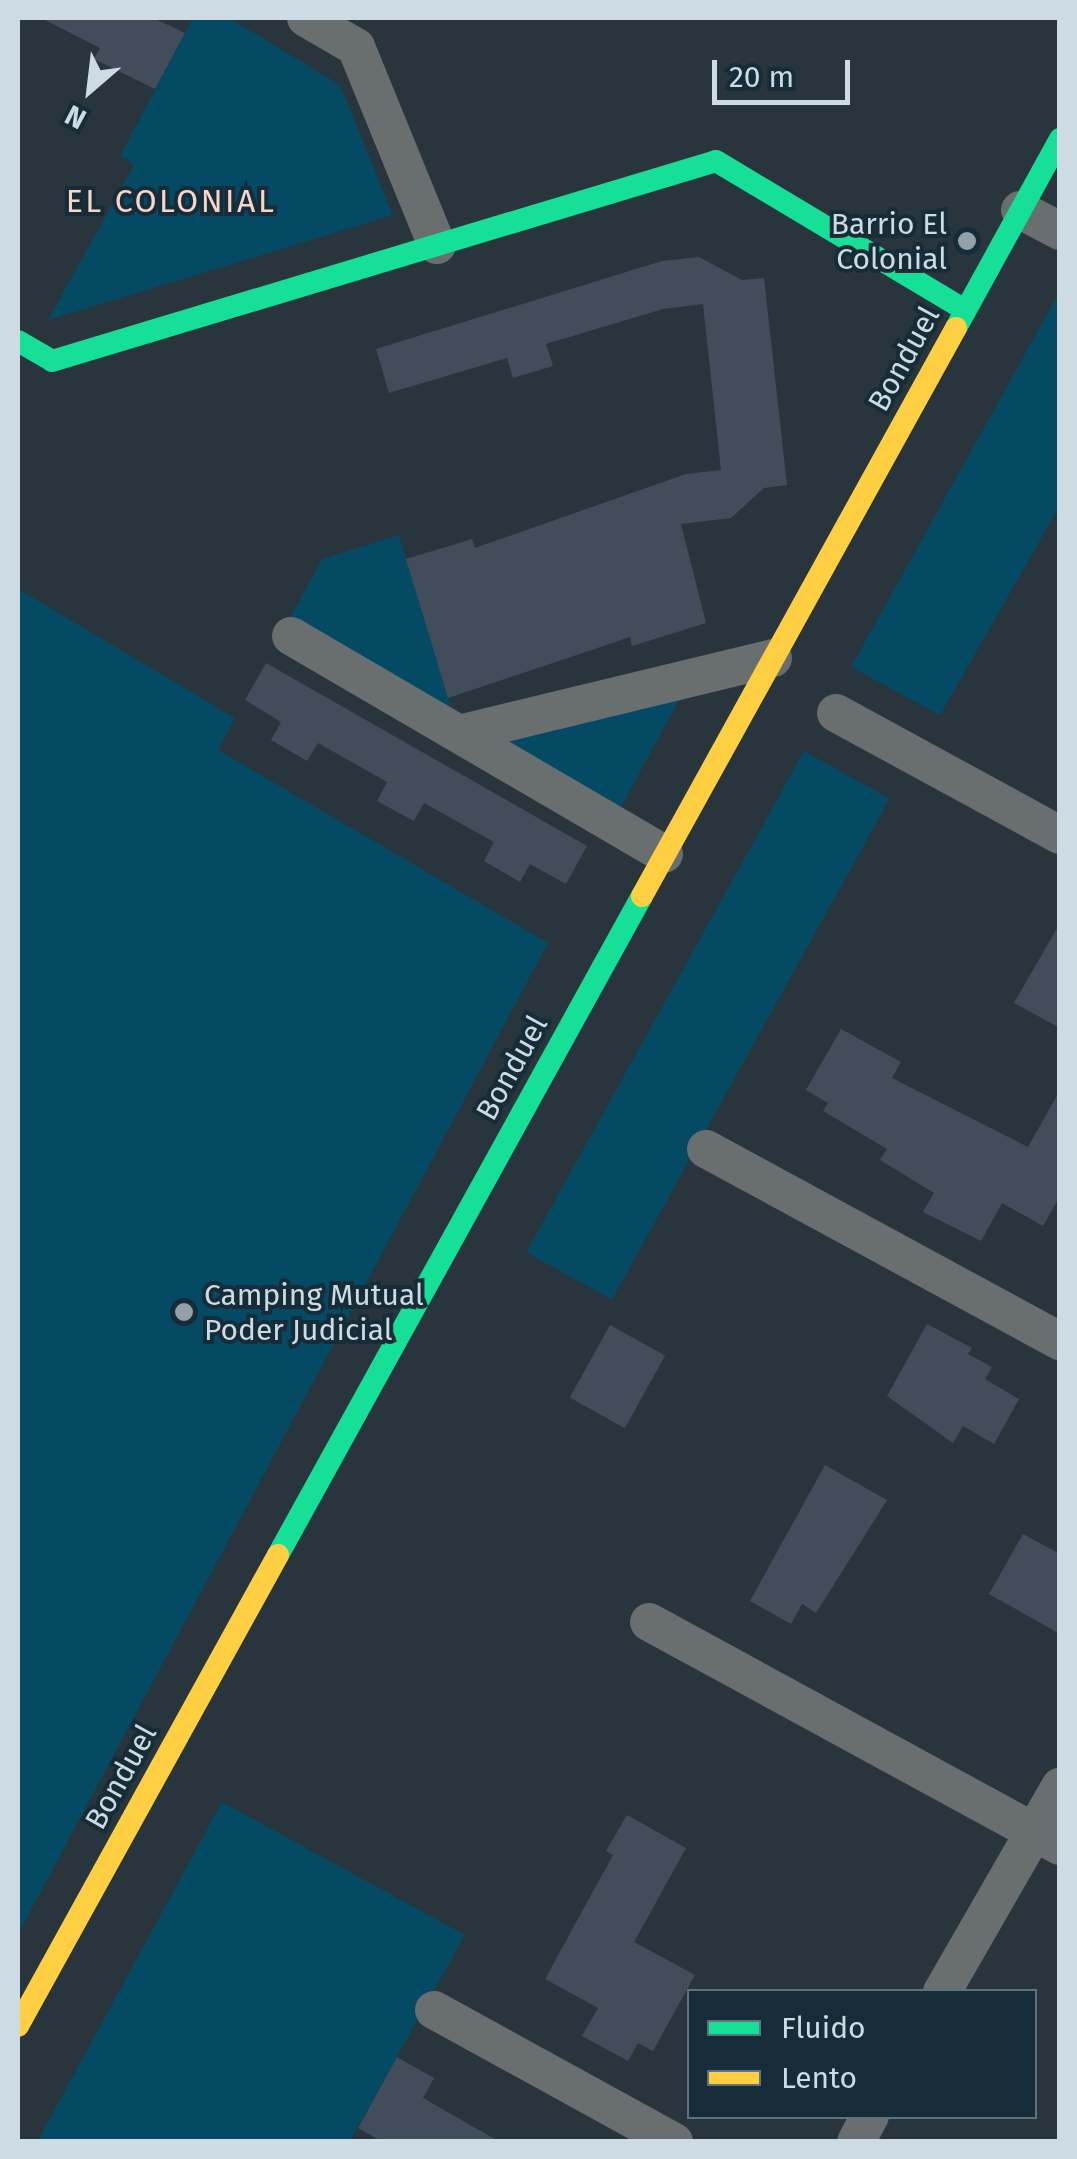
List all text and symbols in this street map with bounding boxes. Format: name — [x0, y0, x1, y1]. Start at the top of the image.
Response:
north arrow — [40, 40, 140, 140]
scale bar — [717, 40, 854, 102]
text: 20 m — [729, 59, 794, 95]
text: N — [60, 98, 92, 136]
district label: EL COLONIAL — [66, 182, 276, 220]
place label: Barrio El Colonial — [831, 206, 947, 276]
marker: Barrio El Colonial — [956, 230, 978, 252]
street label: Bonduel — [861, 300, 947, 418]
street label: Bonduel — [469, 1009, 555, 1127]
place label: Camping Mutual Poder Judicial — [204, 1277, 424, 1348]
marker: Camping Mutual Poder Judicial — [173, 1301, 195, 1323]
street label: Bonduel — [78, 1718, 164, 1836]
legend — [687, 1989, 1037, 2119]
text: Fluido — [781, 2010, 866, 2046]
text: Lento — [781, 2060, 857, 2096]

